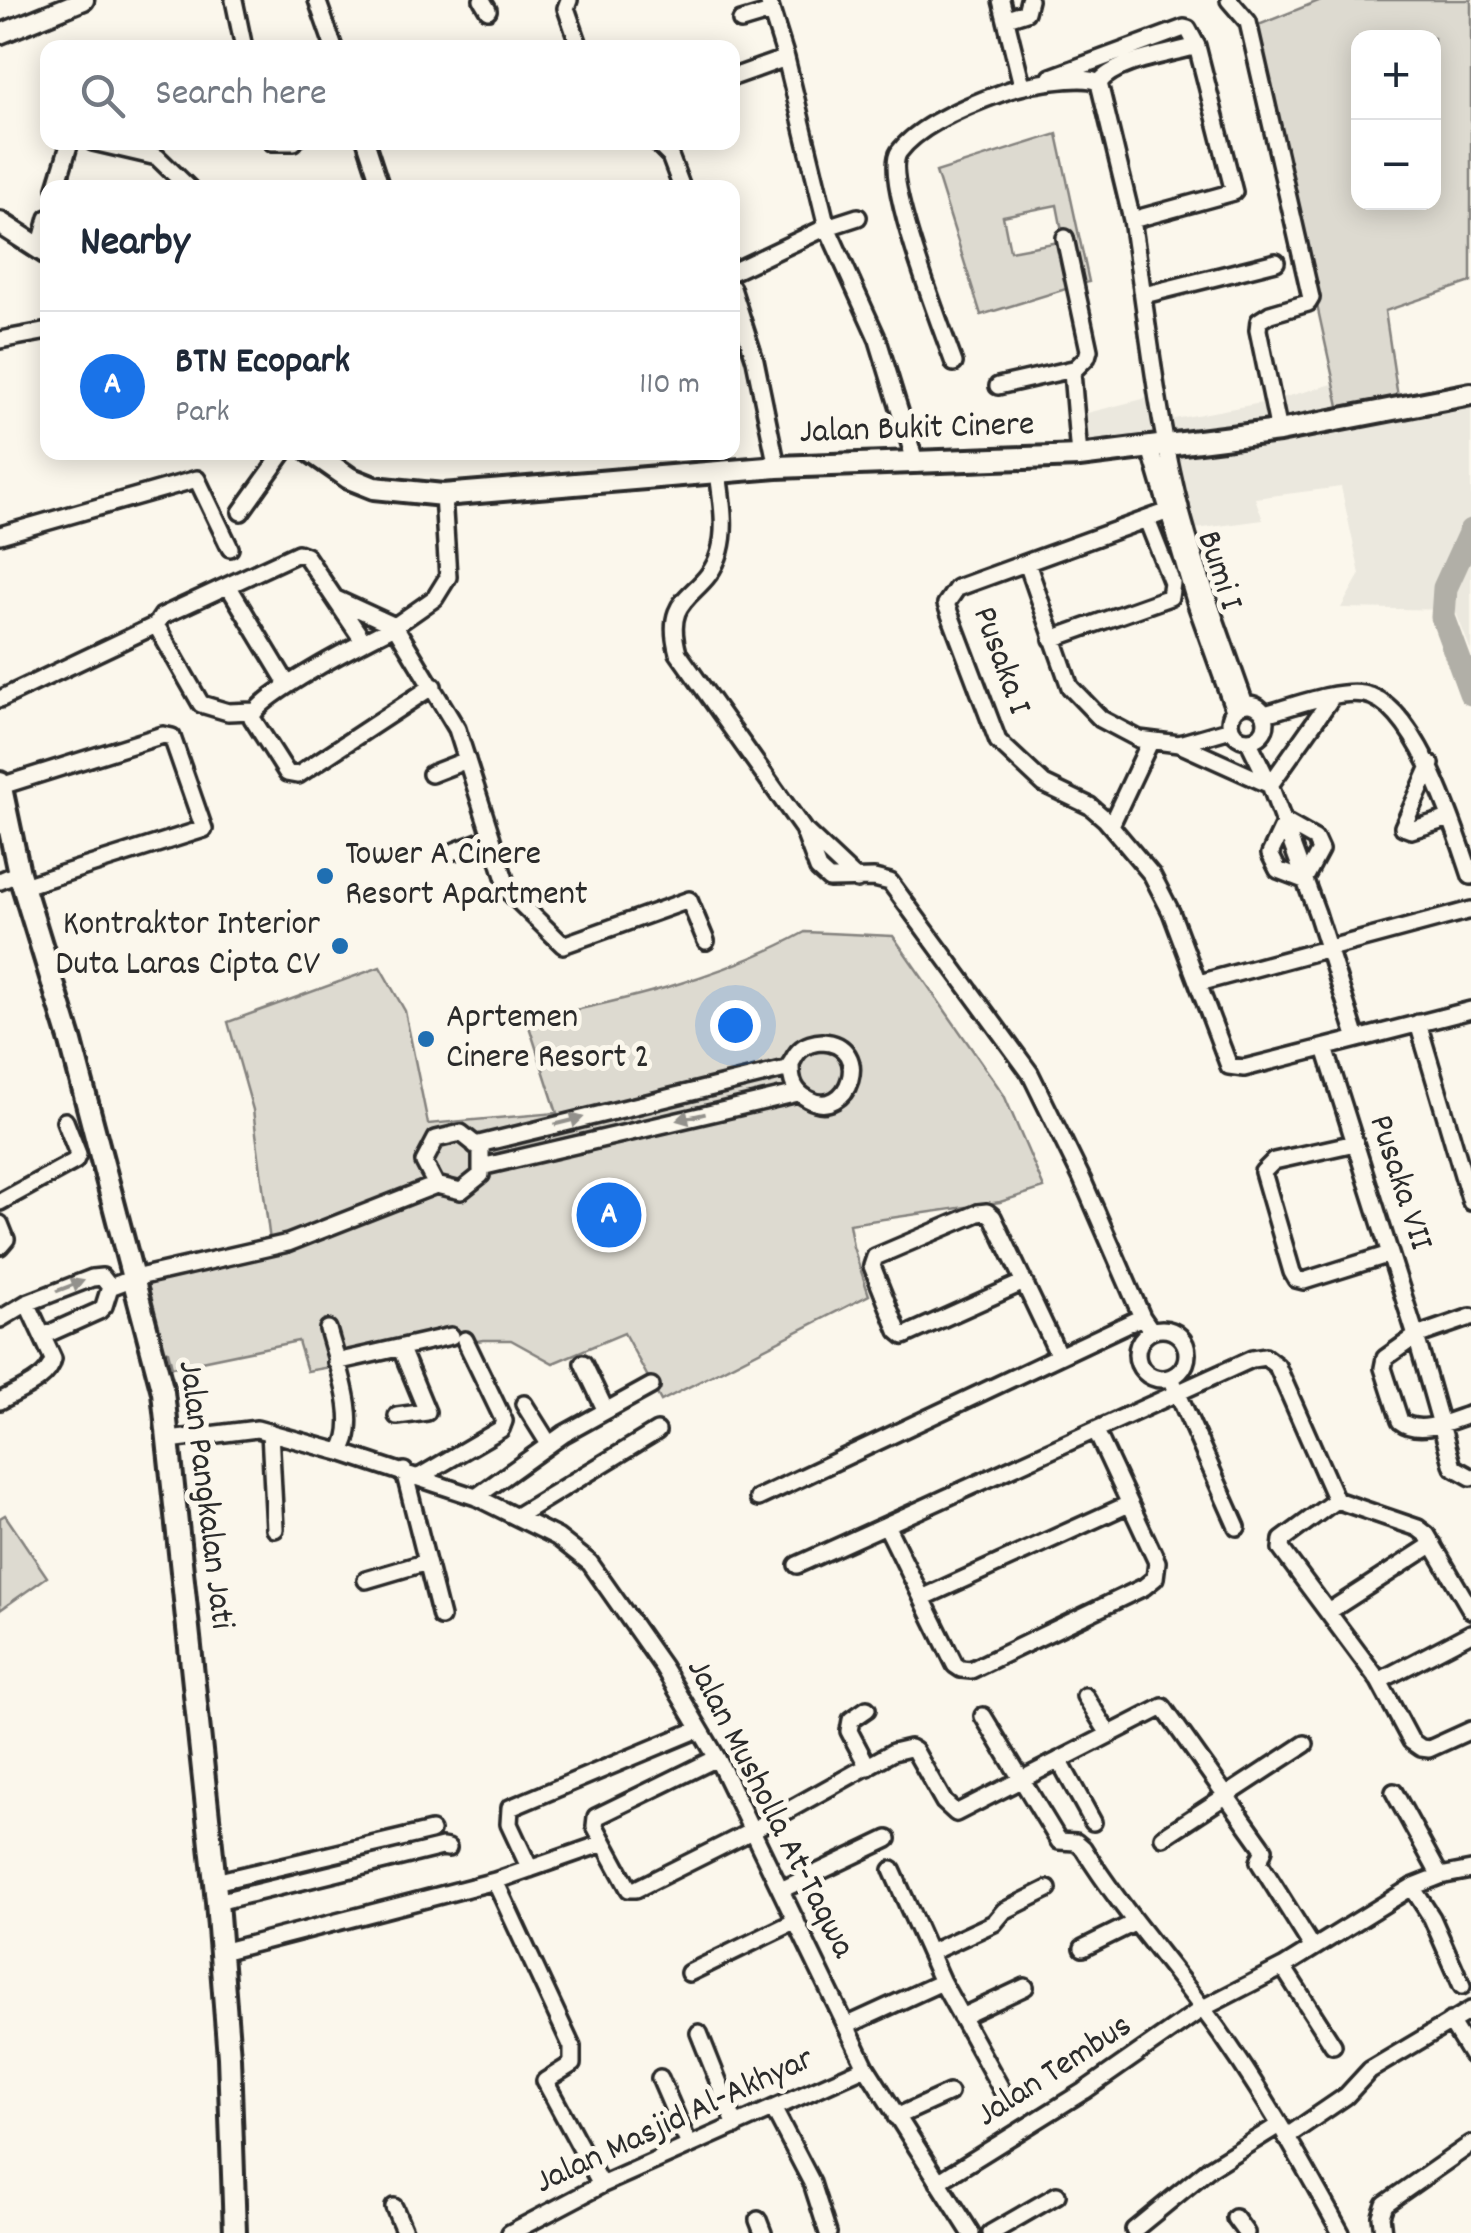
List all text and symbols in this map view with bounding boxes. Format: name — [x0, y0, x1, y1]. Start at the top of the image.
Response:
map controls — [1351, 30, 1441, 210]
button: + — [1351, 30, 1441, 120]
search box — [40, 40, 740, 150]
icon: search — [75, 68, 130, 123]
text: Search here — [155, 68, 327, 123]
button: − — [1351, 120, 1441, 210]
text: Nearby — [80, 215, 190, 275]
text: BTN Ecopark — [175, 336, 350, 391]
text: A — [104, 363, 121, 409]
text: 110 m — [639, 363, 700, 409]
text: Park — [175, 391, 230, 437]
street label: Jalan Bukit Cinere — [799, 401, 1035, 459]
street label: Bumi I — [1182, 525, 1254, 617]
street label: Pusaka I — [957, 600, 1043, 722]
place label: Tower A Cinere Resort Apartment — [345, 831, 588, 921]
marker: Tower A Cinere Resort Apartment — [314, 865, 336, 887]
place label: Kontraktor Interior Duta Laras Cipta CV — [55, 901, 320, 991]
marker: Kontraktor Interior Duta Laras Cipta CV — [329, 935, 351, 957]
place label: Aprtemen Cinere Resort 2 — [446, 994, 650, 1084]
your location — [710, 1000, 761, 1051]
marker: Aprtemen Cinere Resort 2 — [415, 1028, 437, 1050]
street label: Pusaka VII — [1354, 1109, 1444, 1257]
one-way arrow — [676, 1110, 707, 1125]
one-way arrow — [554, 1113, 585, 1128]
pin: A — [576, 1178, 642, 1252]
one-way arrow — [56, 1278, 86, 1293]
street label: Jalan Pangkalan Jati — [163, 1358, 245, 1632]
street label: Jalan Musholla At-Taqwa — [672, 1651, 866, 1968]
street label: Jalan Tembus — [967, 2003, 1143, 2141]
street label: Jalan Masjid Al-Akhyar — [527, 2035, 823, 2209]

